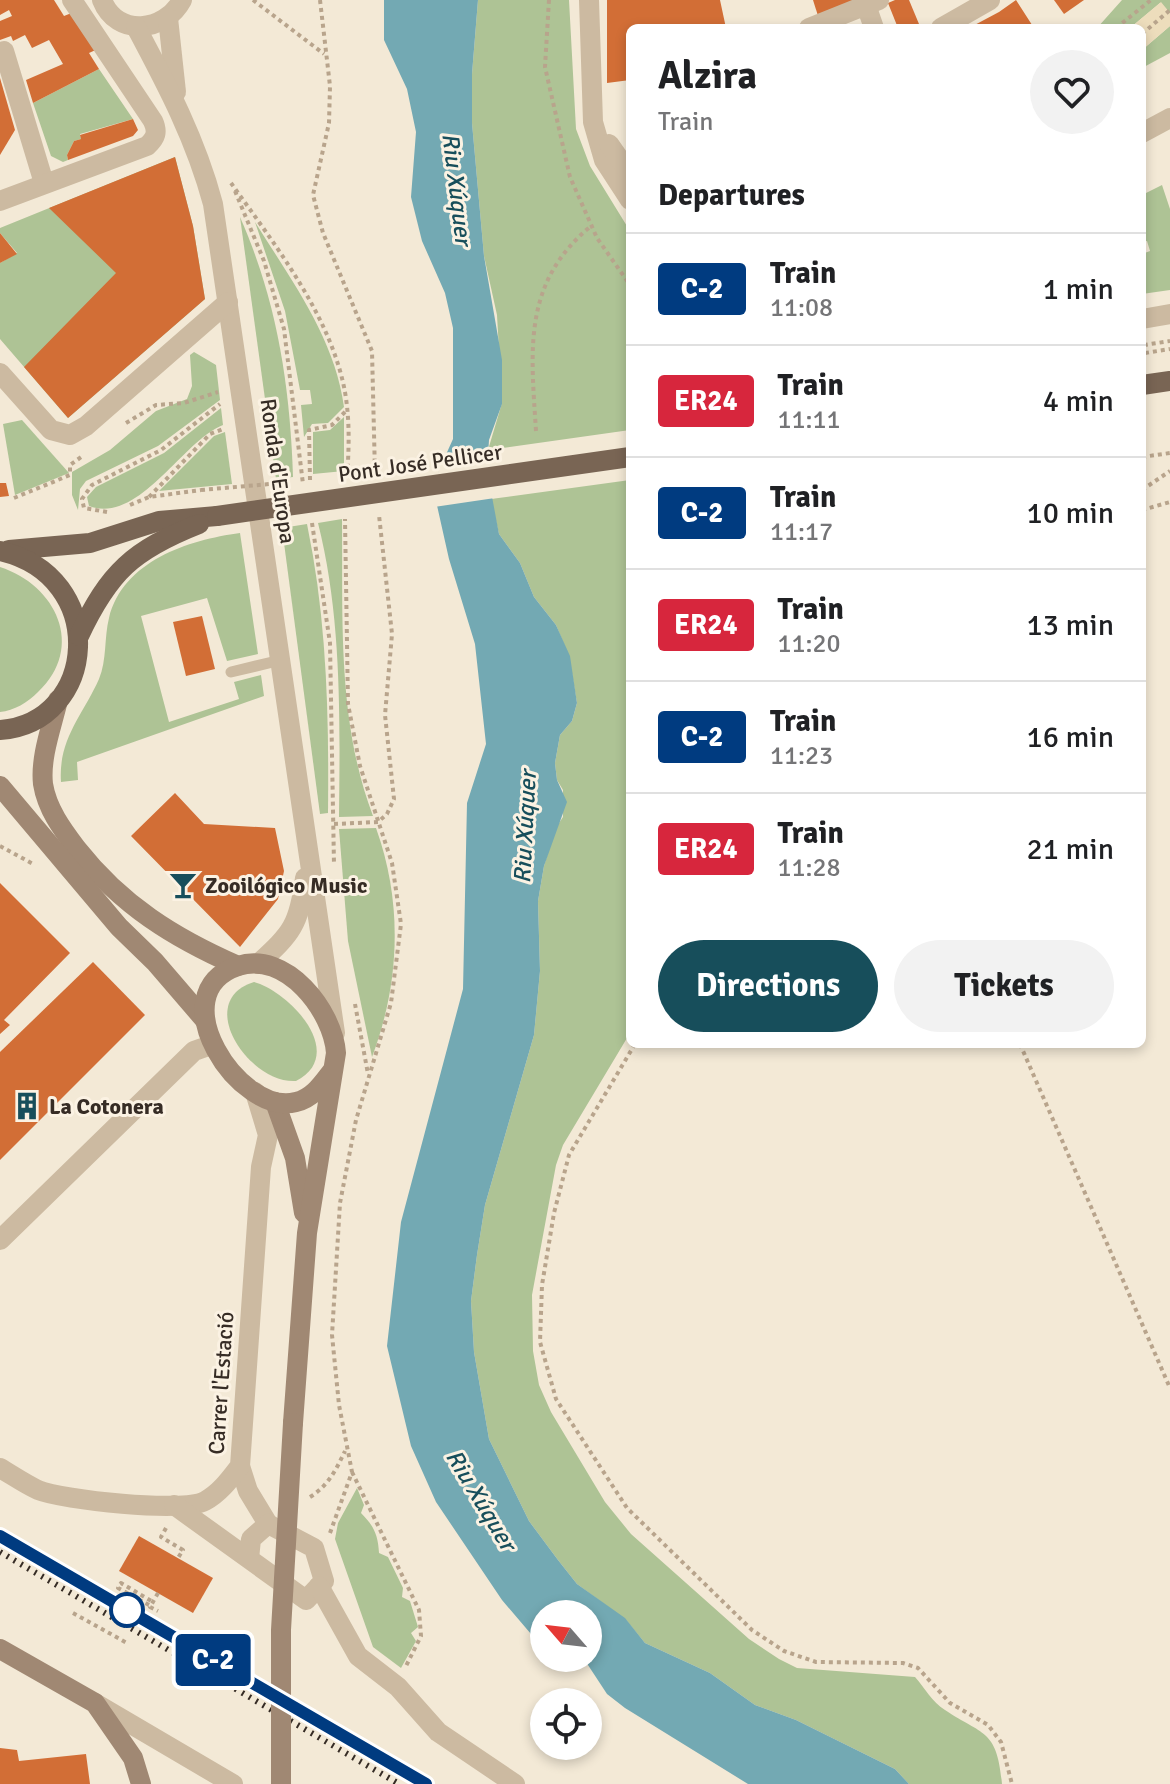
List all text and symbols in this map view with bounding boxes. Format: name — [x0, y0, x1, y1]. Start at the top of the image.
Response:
button: heart — [1030, 50, 1114, 134]
text: Alzira — [658, 52, 757, 99]
text: Train — [658, 106, 713, 138]
water label: Riu Xúquer — [435, 131, 479, 250]
text: Departures — [658, 177, 805, 214]
text: Train — [770, 255, 836, 292]
text: 1 min — [1043, 271, 1114, 308]
text: C-2 — [681, 272, 723, 306]
text: 11:08 — [770, 292, 833, 324]
text: Train — [778, 367, 844, 404]
text: 4 min — [1043, 383, 1114, 420]
text: ER24 — [674, 384, 738, 418]
street label: Ronda d'Europa — [254, 397, 302, 545]
text: 11:11 — [778, 404, 841, 436]
street label: Pont José Pellicer — [336, 438, 504, 488]
text: Train — [770, 479, 836, 516]
text: 10 min — [1027, 495, 1114, 532]
text: C-2 — [681, 496, 723, 530]
text: 11:17 — [770, 516, 833, 548]
text: Train — [778, 591, 844, 628]
text: 13 min — [1027, 607, 1114, 644]
text: ER24 — [674, 608, 738, 642]
text: 11:20 — [778, 628, 841, 660]
text: Train — [770, 703, 836, 740]
text: 16 min — [1027, 719, 1114, 756]
text: C-2 — [681, 720, 723, 754]
text: 11:23 — [770, 740, 833, 772]
water label: Riu Xúquer — [507, 767, 543, 884]
text: Train — [778, 815, 844, 852]
text: 21 min — [1027, 831, 1114, 868]
text: ER24 — [674, 832, 738, 866]
text: 11:28 — [778, 852, 841, 884]
bar icon: Zooilógico Music — [168, 870, 198, 900]
place label: Zooilógico Music — [205, 872, 367, 899]
button: Directions — [658, 940, 878, 1032]
button: Tickets — [894, 940, 1114, 1032]
building icon: La Cotonera — [12, 1091, 42, 1121]
place label: La Cotonera — [49, 1093, 164, 1120]
street label: Carrer l'Estació — [203, 1311, 239, 1455]
water label: Riu Xúquer — [439, 1444, 524, 1559]
unlabelled marker — [110, 1593, 144, 1627]
north arrow — [530, 1600, 602, 1672]
map controls — [530, 1600, 602, 1760]
line badge: C-2 — [167, 1634, 259, 1686]
text: C-2 — [192, 1643, 234, 1677]
button: locate — [530, 1688, 602, 1760]

